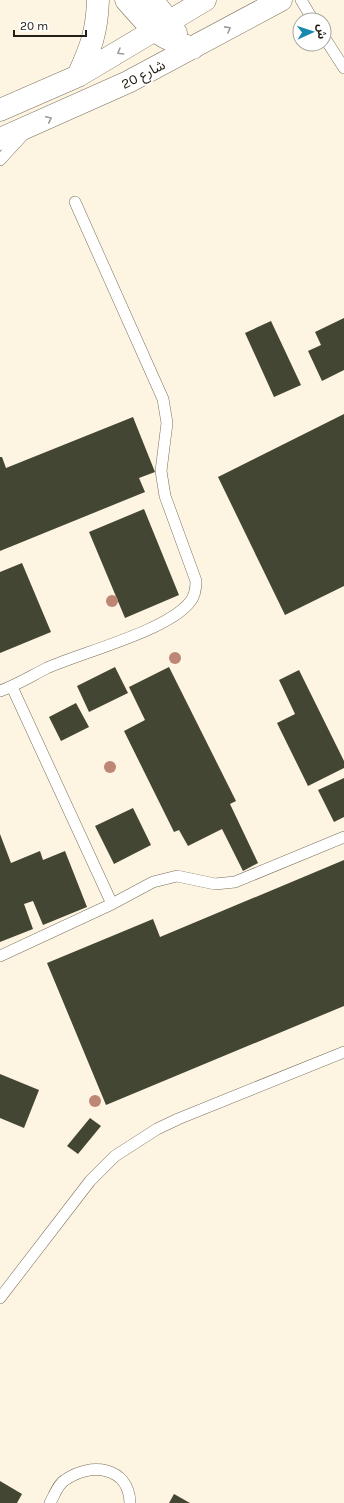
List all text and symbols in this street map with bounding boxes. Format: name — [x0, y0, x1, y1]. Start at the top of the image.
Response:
scale bar — [14, 12, 86, 38]
north arrow — [292, 12, 332, 52]
text: 20 m — [20, 19, 48, 33]
text: ش — [315, 24, 328, 39]
one-way arrow — [224, 27, 231, 34]
one-way arrow — [117, 48, 124, 55]
street label: شارع 20 — [118, 56, 169, 94]
one-way arrow — [45, 115, 52, 123]

